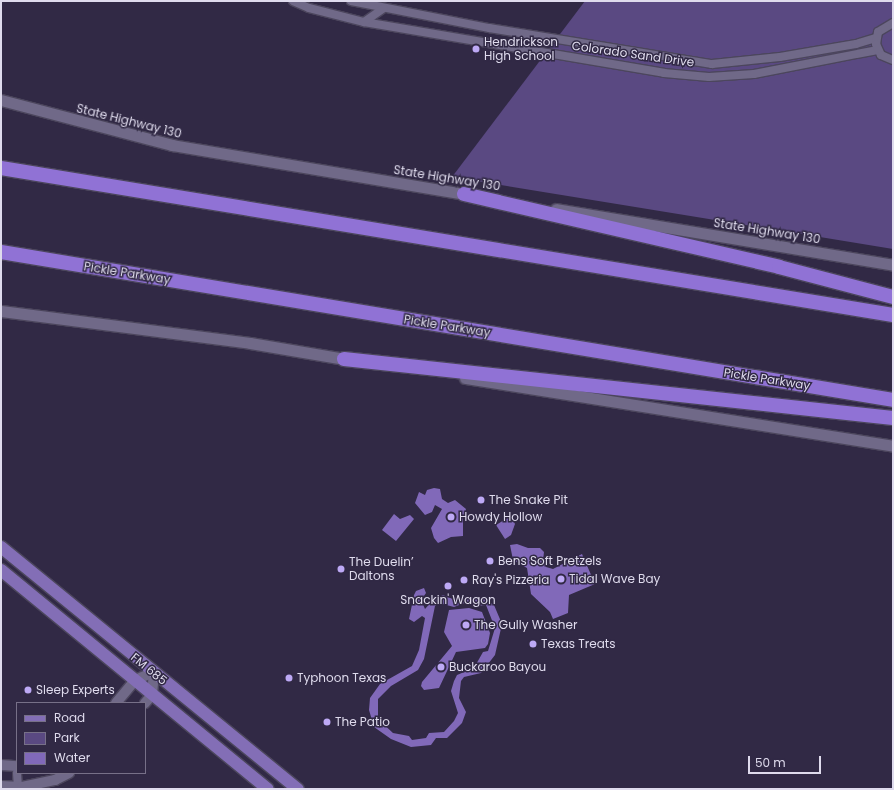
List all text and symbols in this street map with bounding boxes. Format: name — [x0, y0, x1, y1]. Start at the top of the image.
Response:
place label: Hendrickson High School — [484, 35, 558, 63]
street label: Colorado Sand Drive — [571, 38, 695, 70]
marker: Hendrickson High School — [471, 44, 481, 54]
street label: State Highway 130 — [75, 101, 183, 141]
street label: State Highway 130 — [393, 162, 501, 194]
street label: State Highway 130 — [713, 215, 821, 247]
street label: Pickle Parkway — [83, 259, 171, 287]
street label: Pickle Parkway — [403, 312, 491, 340]
street label: Pickle Parkway — [723, 365, 811, 393]
place label: The Snake Pit — [489, 493, 568, 507]
marker: The Snake Pit — [476, 495, 486, 505]
place label: Howdy Hollow — [459, 510, 542, 524]
marker: Howdy Hollow — [446, 512, 456, 522]
place label: Bens Soft Pretzels — [498, 554, 602, 568]
place label: The Duelin’ Daltons — [349, 555, 414, 583]
marker: Bens Soft Pretzels — [485, 556, 495, 566]
marker: The Duelin’ Daltons — [336, 564, 346, 574]
place label: Tidal Wave Bay — [569, 572, 660, 586]
place label: Ray's Pizzeria — [472, 573, 549, 587]
marker: Tidal Wave Bay — [556, 574, 566, 584]
marker: Ray's Pizzeria — [459, 575, 469, 585]
marker: Snackin' Wagon — [443, 581, 453, 591]
place label: Snackin' Wagon — [400, 593, 496, 607]
place label: The Gully Washer — [474, 618, 577, 632]
marker: The Gully Washer — [461, 620, 471, 630]
place label: Texas Treats — [541, 637, 615, 651]
marker: Texas Treats — [528, 639, 538, 649]
street label: FM 685 — [128, 650, 170, 688]
place label: Buckaroo Bayou — [449, 660, 546, 674]
marker: Buckaroo Bayou — [436, 662, 446, 672]
place label: Typhoon Texas — [297, 671, 386, 685]
marker: Typhoon Texas — [284, 673, 294, 683]
place label: Sleep Experts — [36, 683, 115, 697]
marker: Sleep Experts — [23, 685, 33, 695]
legend — [16, 702, 146, 774]
text: Road — [54, 709, 85, 726]
place label: The Patio — [335, 715, 390, 729]
marker: The Patio — [322, 717, 332, 727]
text: Park — [54, 729, 80, 746]
scale bar — [750, 748, 823, 774]
text: Water — [54, 749, 90, 766]
text: 50 m — [755, 754, 786, 771]

